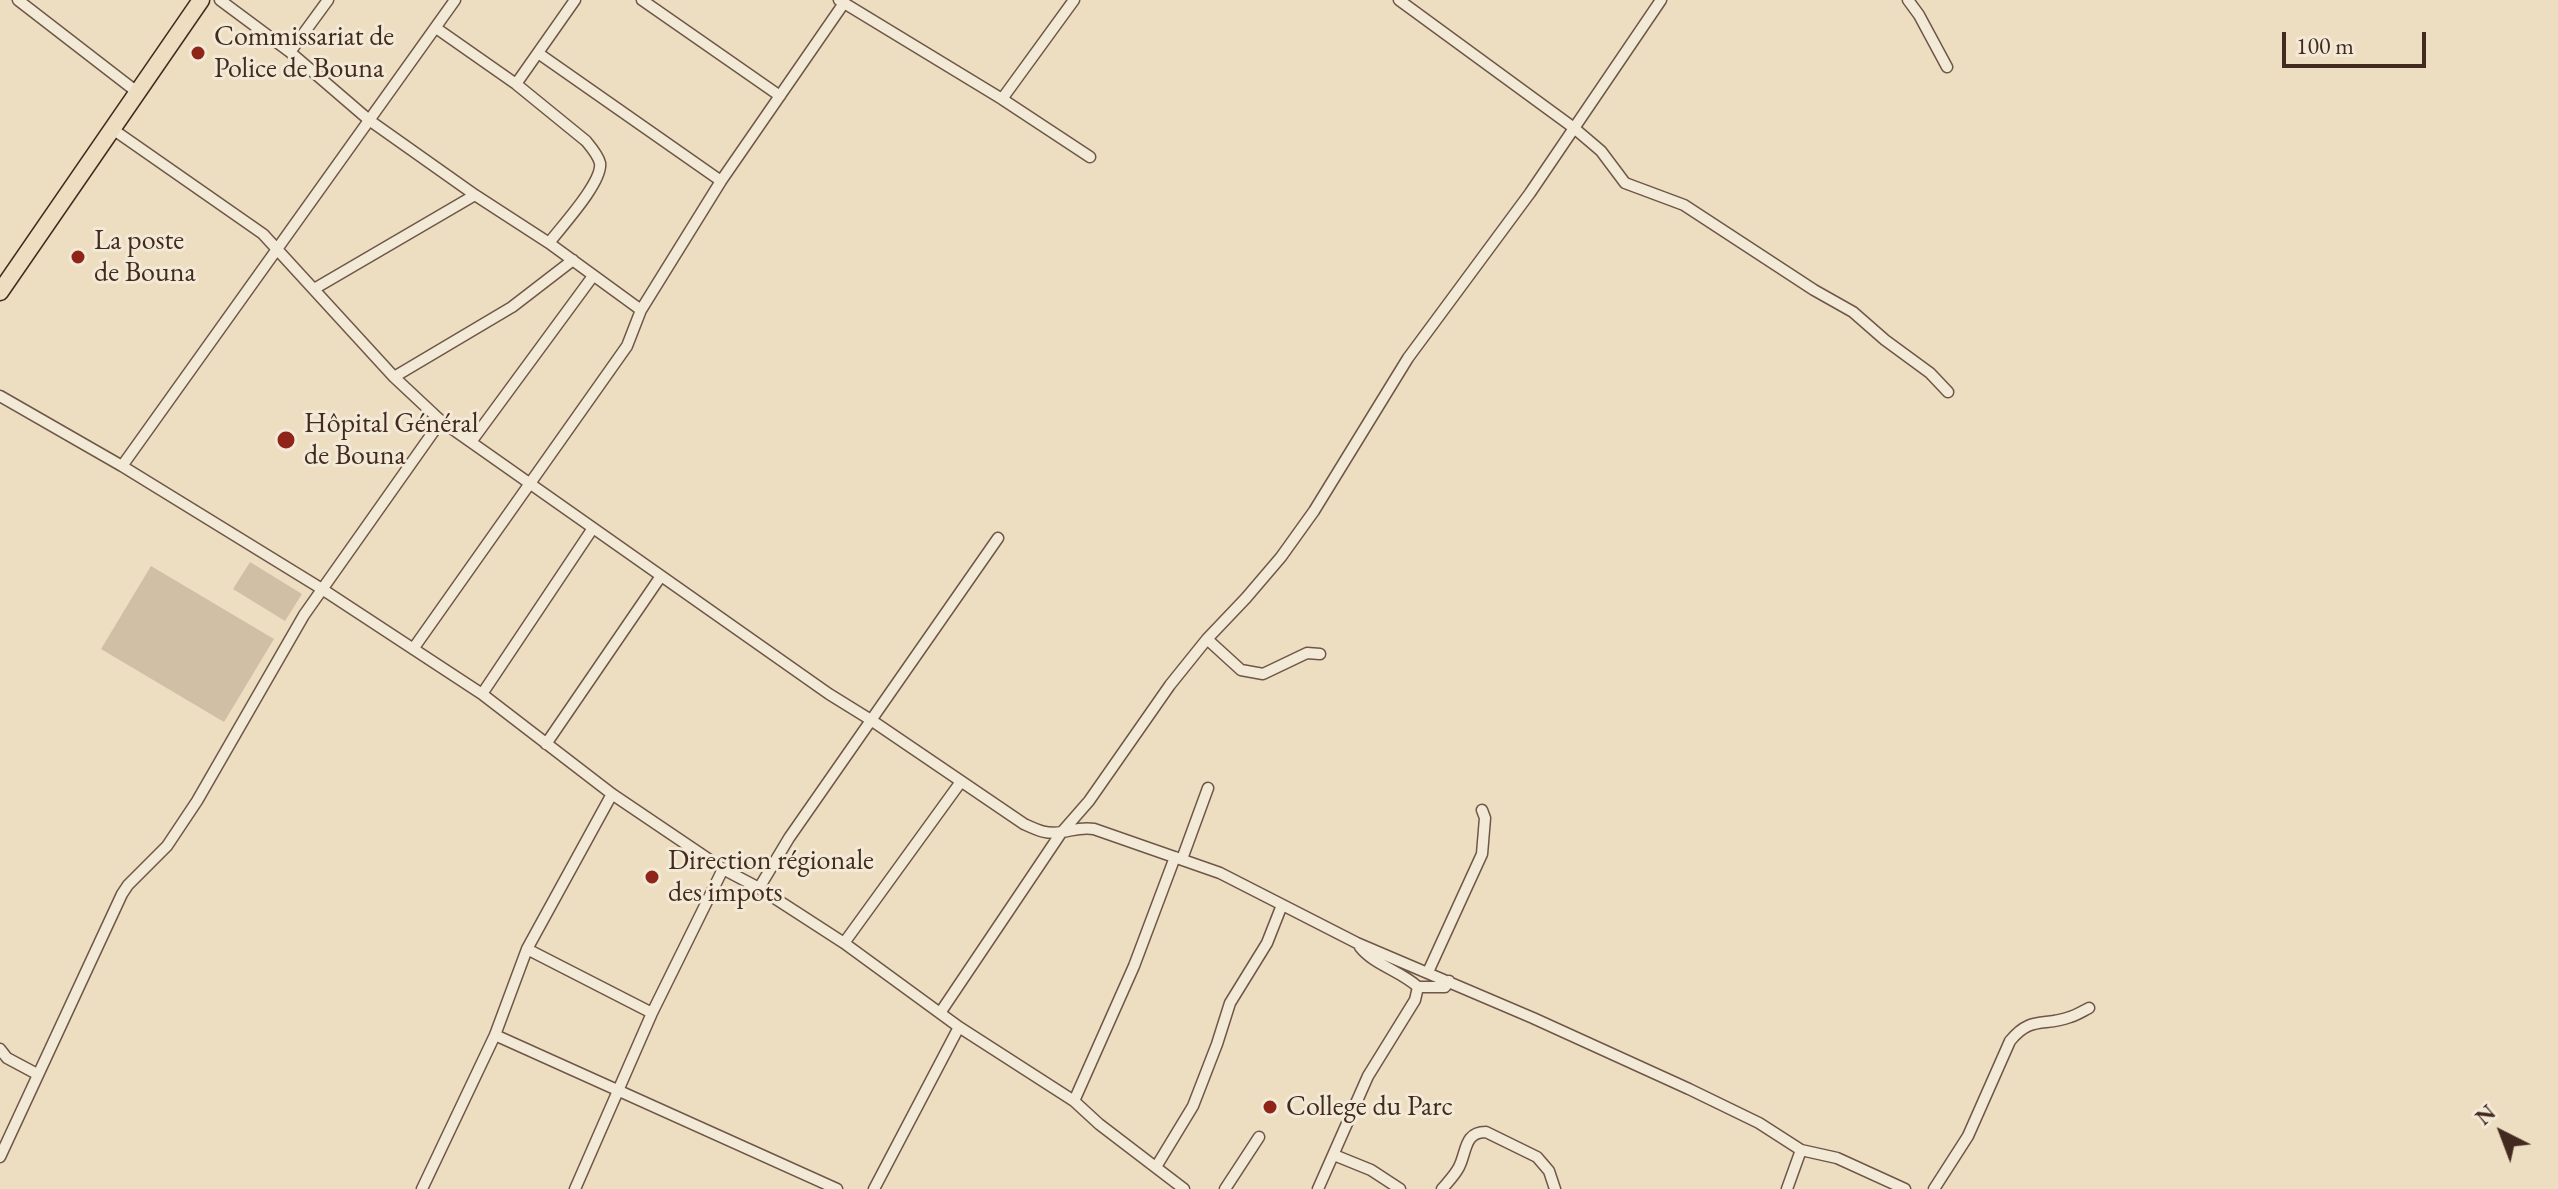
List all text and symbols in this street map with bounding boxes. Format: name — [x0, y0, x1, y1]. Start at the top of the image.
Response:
scale bar — [2286, 16, 2430, 66]
place label: Commissariat de Police de Bouna — [214, 20, 394, 86]
text: 100 m — [2296, 30, 2354, 61]
marker: Commissariat de Police de Bouna — [189, 44, 207, 62]
place label: La poste de Bouna — [94, 224, 196, 290]
marker: La poste de Bouna — [69, 248, 87, 266]
place label: Hôpital Général de Bouna — [304, 407, 478, 473]
marker: Hôpital Général de Bouna — [275, 429, 297, 451]
place label: Direction régionale des impots — [668, 844, 874, 910]
marker: Direction régionale des impots — [643, 868, 661, 886]
place label: College du Parc — [1286, 1090, 1453, 1124]
north arrow — [2462, 1093, 2542, 1173]
marker: College du Parc — [1261, 1098, 1279, 1116]
text: N — [2469, 1098, 2502, 1132]

